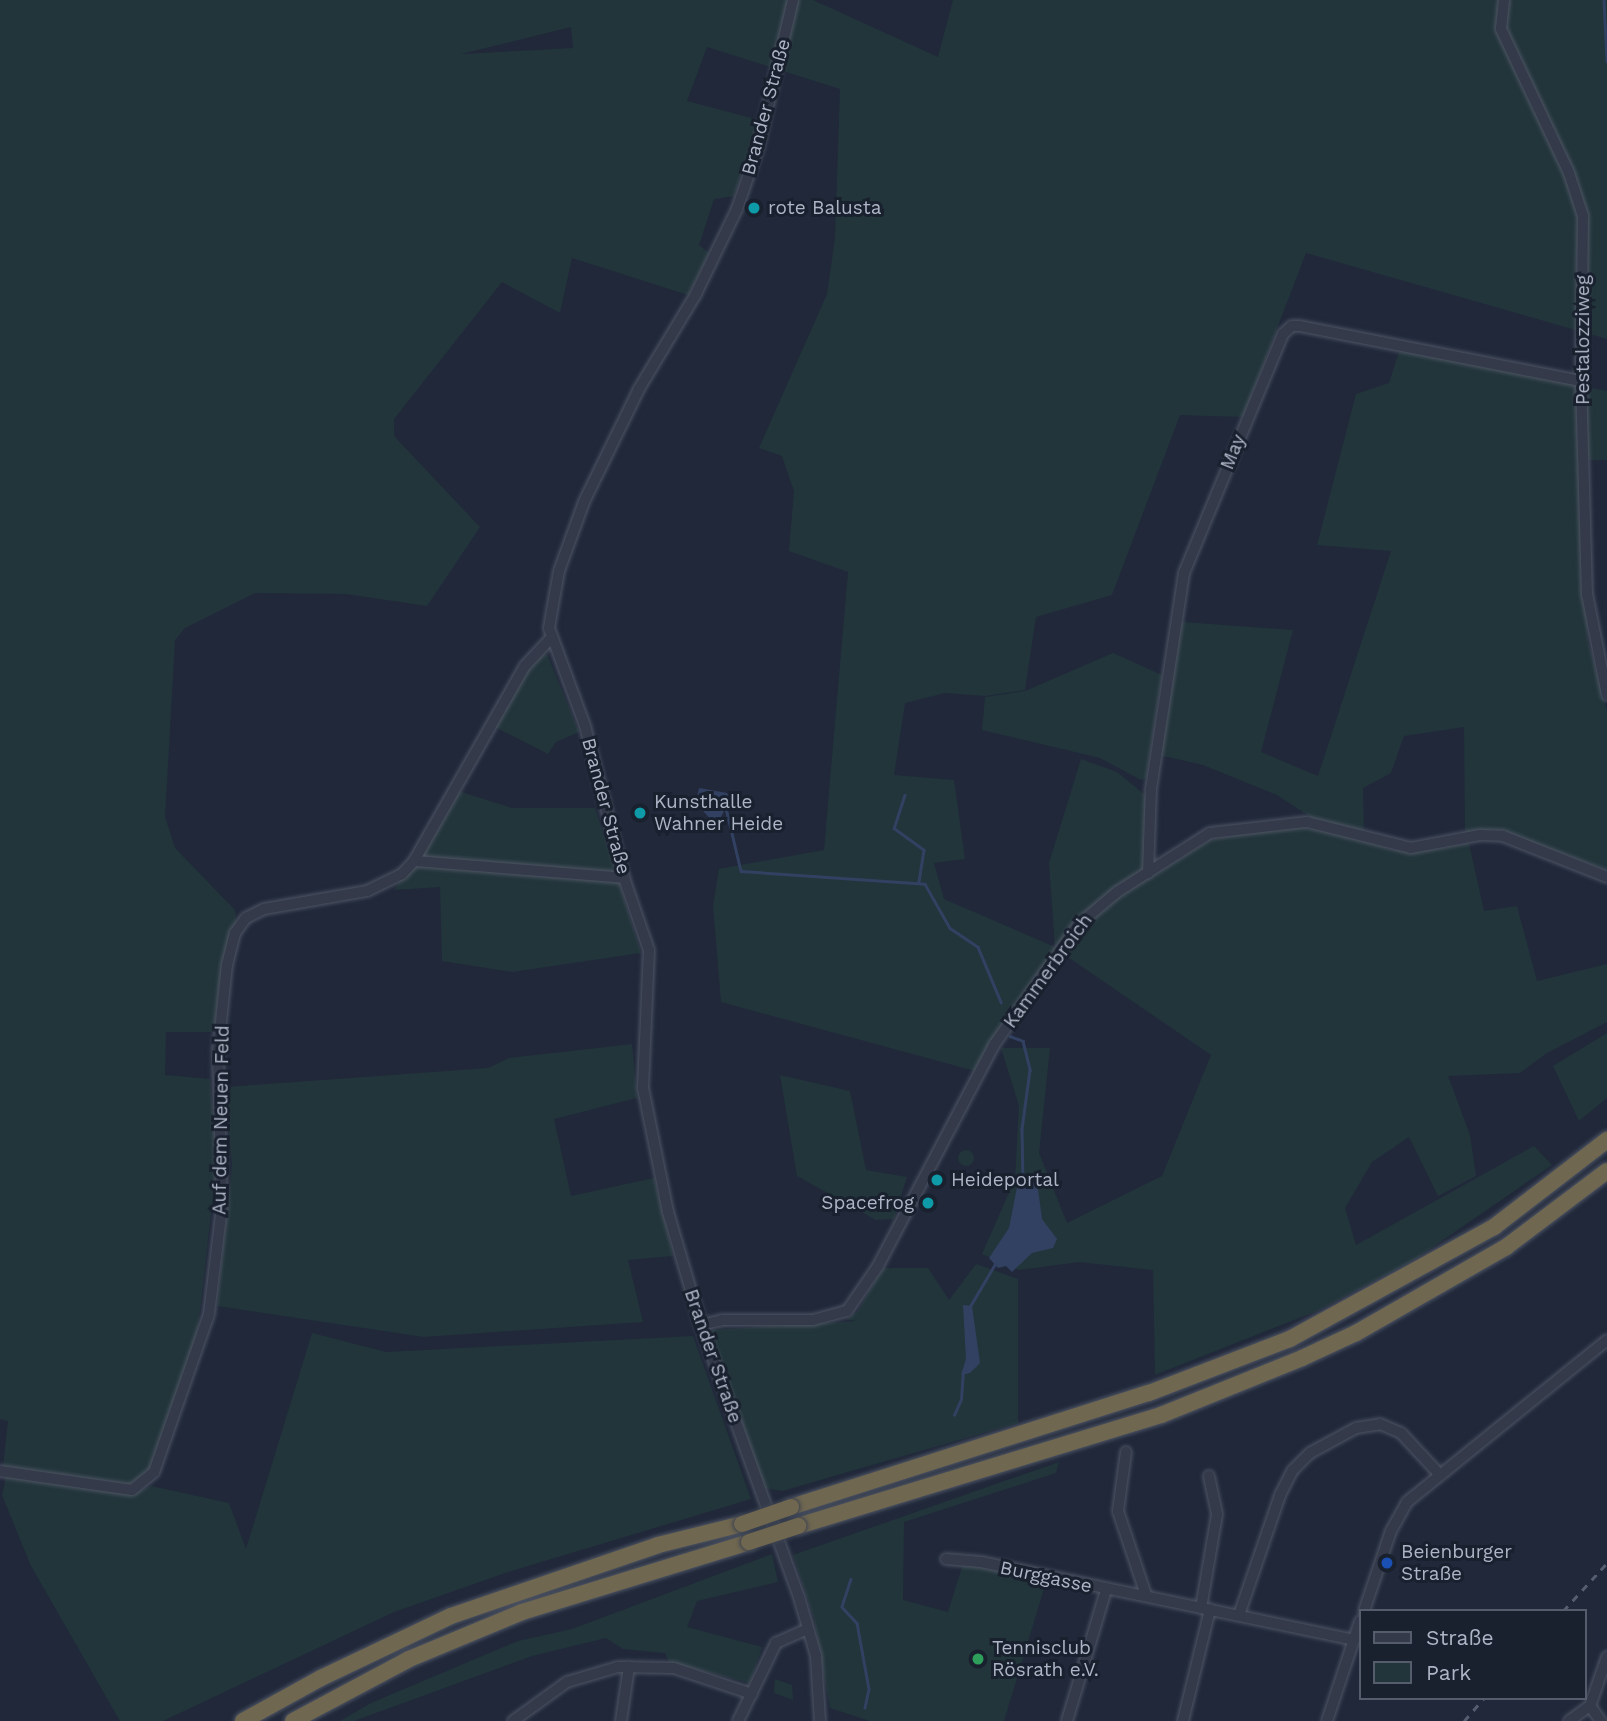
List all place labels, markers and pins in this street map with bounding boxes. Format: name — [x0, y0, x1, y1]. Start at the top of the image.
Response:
place label: rote Balusta — [768, 197, 882, 219]
marker: rote Balusta — [746, 200, 762, 216]
place label: Kunsthalle Wahner Heide — [654, 791, 784, 835]
marker: Kunsthalle Wahner Heide — [632, 805, 648, 821]
place label: Heideportal — [951, 1169, 1059, 1191]
marker: Heideportal — [929, 1172, 945, 1188]
place label: Spacefrog — [821, 1192, 914, 1214]
marker: Spacefrog — [920, 1195, 936, 1211]
place label: Beienburger Straße — [1401, 1541, 1512, 1585]
marker: Beienburger Straße — [1379, 1555, 1395, 1571]
place label: Tennisclub Rösrath e.V. — [992, 1637, 1099, 1681]
marker: Tennisclub Rösrath e.V. — [970, 1651, 986, 1667]

